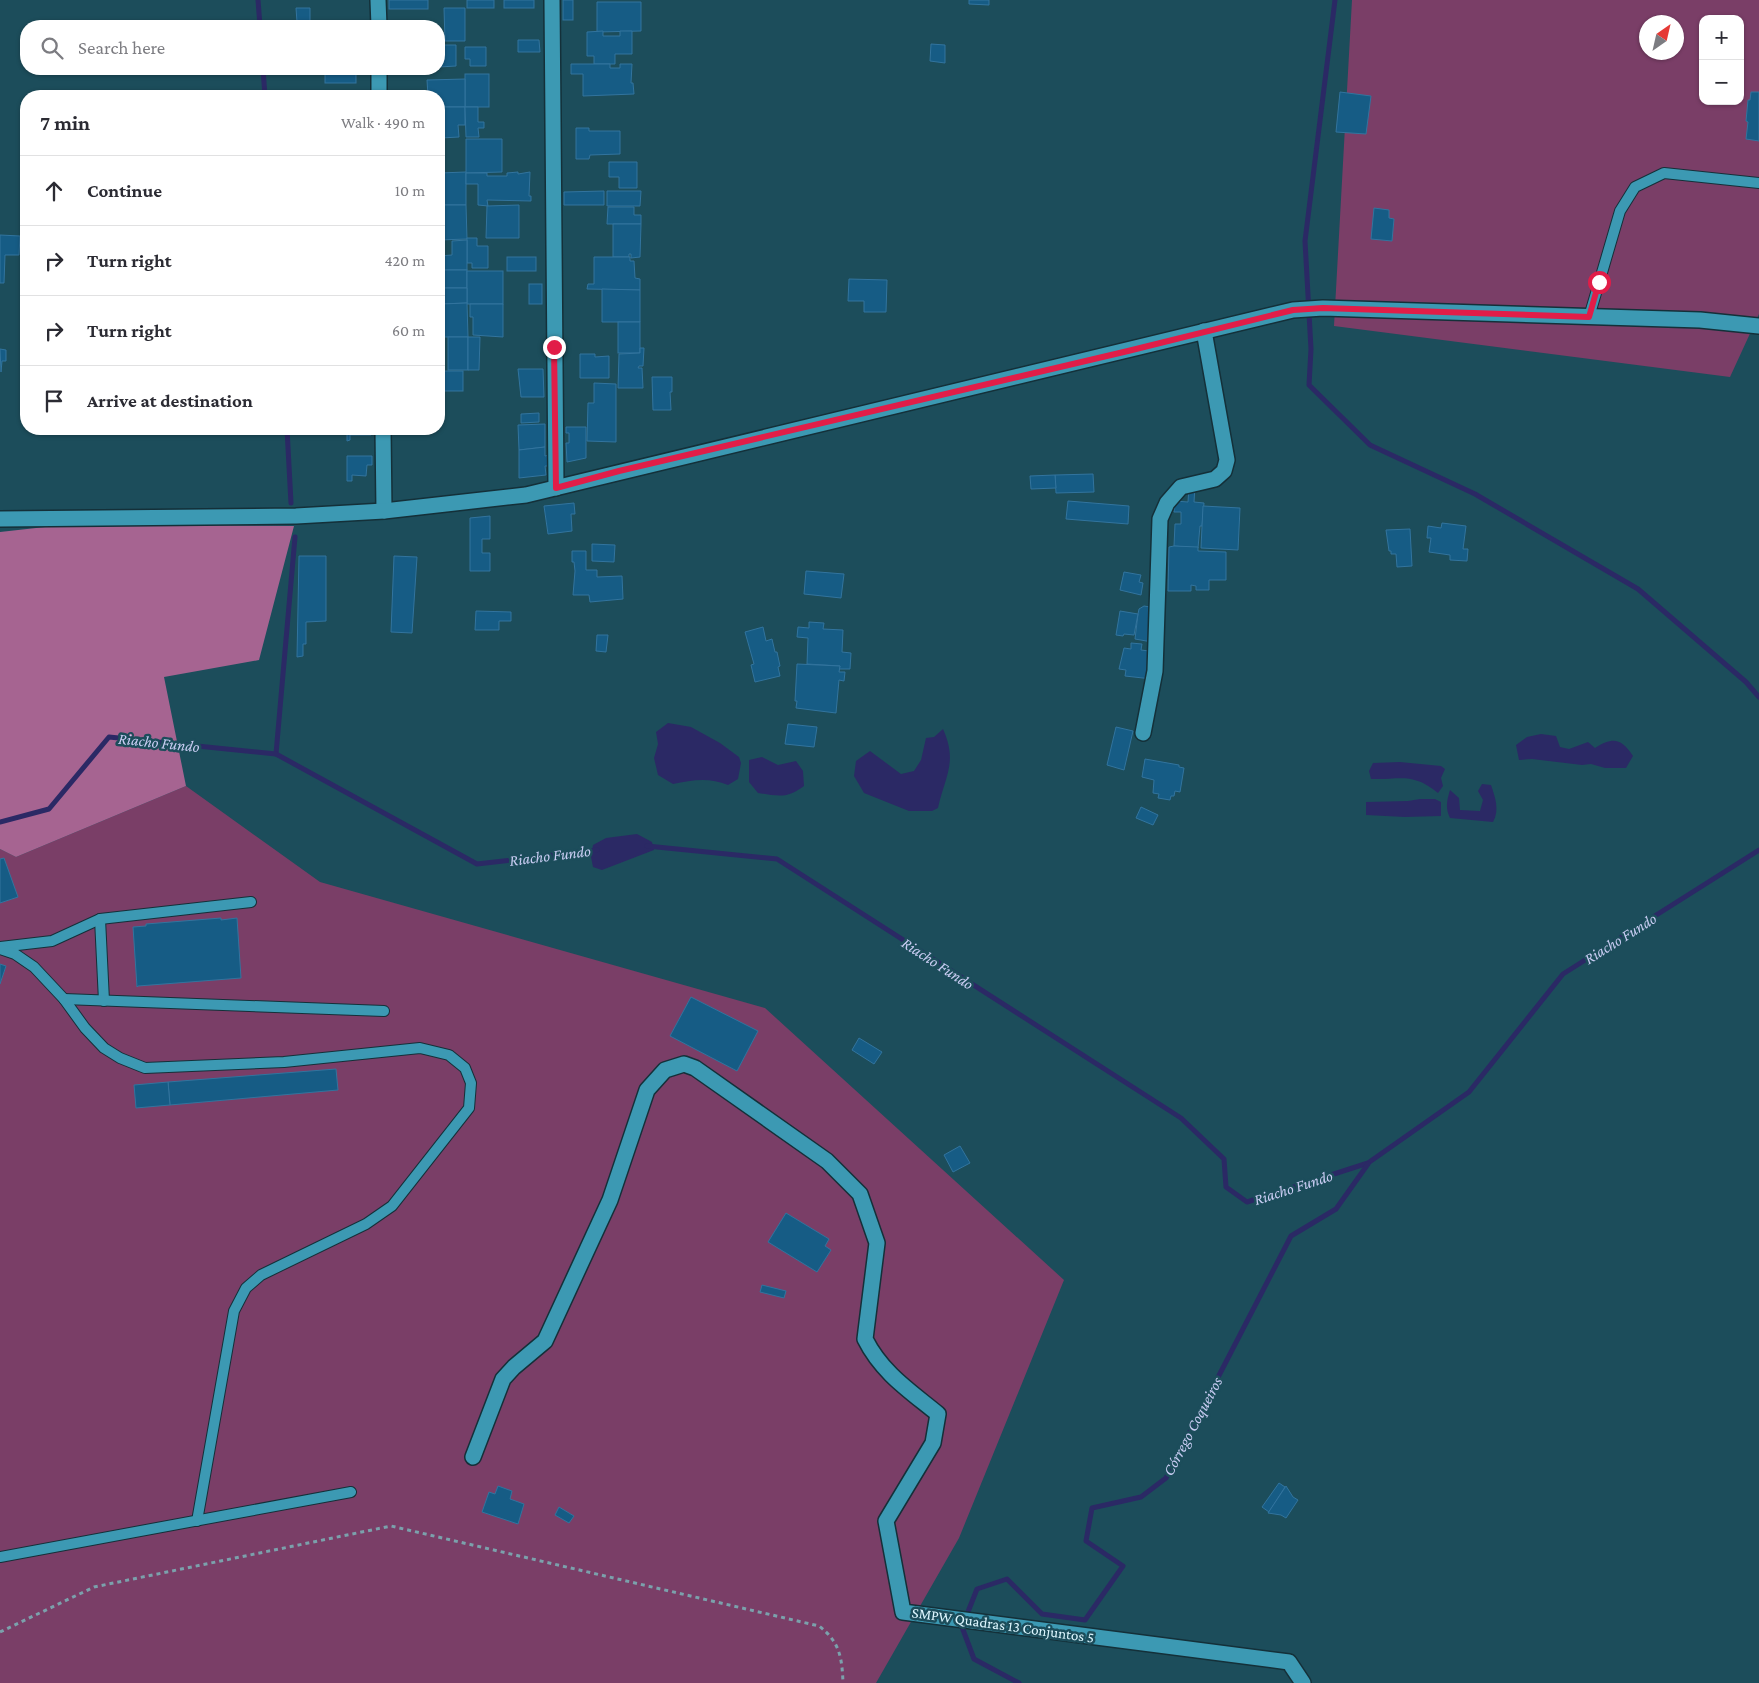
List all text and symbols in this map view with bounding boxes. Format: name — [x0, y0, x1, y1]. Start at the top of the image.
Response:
north arrow — [1639, 15, 1684, 60]
map controls — [1699, 15, 1744, 105]
button: + — [1699, 15, 1744, 60]
search box — [20, 20, 445, 75]
icon: search — [38, 34, 66, 62]
text: Search here — [78, 37, 165, 58]
button: − — [1699, 60, 1744, 105]
text: 7 min — [40, 111, 90, 135]
text: Walk · 490 m — [341, 114, 425, 131]
icon: ahead — [40, 177, 68, 205]
text: Continue — [87, 180, 162, 201]
text: 10 m — [395, 182, 425, 199]
icon: right — [40, 247, 68, 275]
text: Turn right — [87, 250, 172, 271]
text: 420 m — [384, 252, 425, 269]
route start — [1588, 271, 1611, 294]
icon: right — [40, 317, 68, 345]
text: Turn right — [87, 320, 172, 341]
text: 60 m — [392, 322, 425, 339]
route end — [543, 336, 566, 359]
icon: arrive — [40, 387, 68, 415]
text: Arrive at destination — [87, 390, 253, 411]
water label: Riacho Fundo — [117, 730, 201, 755]
water label: Riacho Fundo — [508, 842, 592, 869]
water label: Riacho Fundo — [1581, 909, 1660, 967]
water label: Riacho Fundo — [899, 934, 977, 993]
water label: Riacho Fundo — [1252, 1167, 1335, 1208]
water label: Córrego Coqueiros — [1159, 1374, 1226, 1479]
street label: SMPW Quadras 13 Conjuntos 5 — [911, 1604, 1095, 1647]

